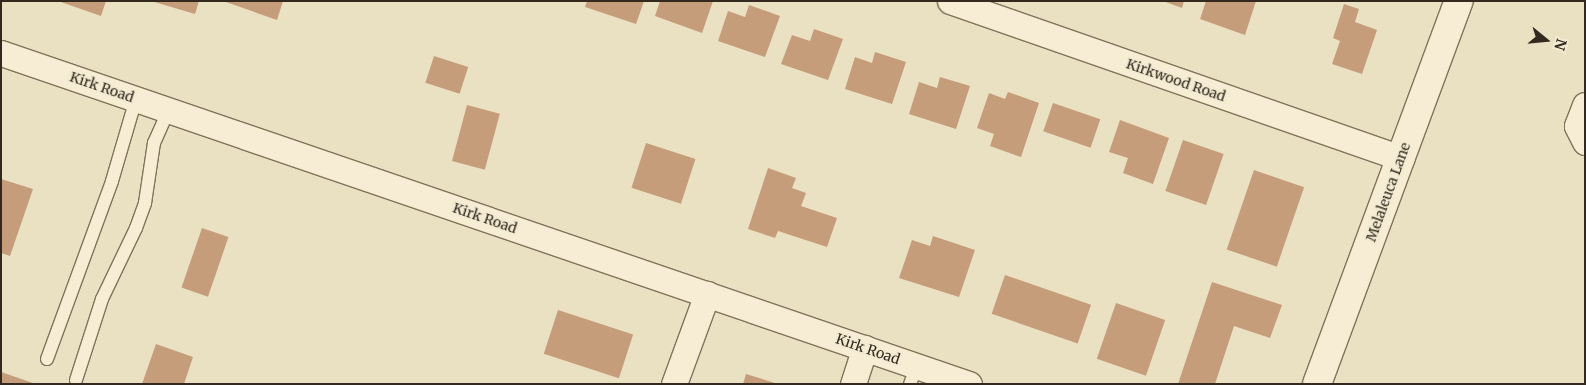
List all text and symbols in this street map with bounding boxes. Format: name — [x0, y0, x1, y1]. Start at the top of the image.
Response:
north arrow — [1521, 15, 1571, 65]
text: N — [1550, 36, 1571, 52]
street label: Kirkwood Road — [1124, 55, 1228, 105]
street label: Kirk Road — [68, 68, 136, 106]
street label: Melaleuca Lane — [1362, 140, 1414, 244]
street label: Kirk Road — [451, 199, 519, 237]
street label: Kirk Road — [834, 330, 902, 368]

